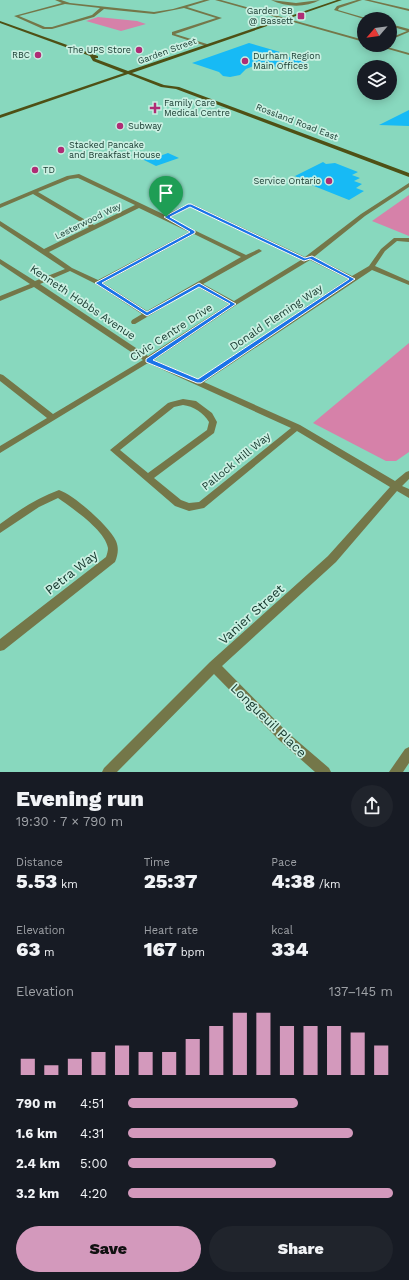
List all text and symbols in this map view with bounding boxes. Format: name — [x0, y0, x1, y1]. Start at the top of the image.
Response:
place label: Garden SB @ Bassett — [247, 6, 293, 26]
marker: Garden SB @ Bassett — [296, 11, 306, 21]
north arrow — [357, 12, 397, 52]
map controls — [357, 12, 397, 100]
street label: Garden Street — [136, 36, 198, 66]
place label: The UPS Store — [68, 45, 131, 55]
marker: The UPS Store — [134, 45, 144, 55]
place label: RBC — [12, 50, 30, 60]
marker: RBC — [33, 50, 43, 60]
place label: Durham Region Main Offices — [253, 51, 320, 71]
marker: Durham Region Main Offices — [240, 56, 250, 66]
button: layers — [357, 60, 397, 100]
place label: Family Care Medical Centre — [164, 98, 230, 118]
marker: Family Care Medical Centre — [149, 102, 161, 114]
street label: Rossland Road East — [254, 102, 340, 142]
marker: Subway — [115, 121, 125, 131]
place label: Subway — [128, 121, 162, 131]
place label: Stacked Pancake and Breakfast House — [69, 140, 161, 160]
marker: Stacked Pancake and Breakfast House — [56, 145, 66, 155]
marker: TD — [30, 165, 40, 175]
place label: TD — [43, 165, 55, 175]
pin — [149, 176, 183, 217]
place label: Service Ontario — [253, 176, 321, 186]
marker: Service Ontario — [324, 176, 334, 186]
icon: arrive — [155, 182, 177, 204]
street label: Lesterwood Way — [53, 201, 123, 241]
street label: Kenneth Hobbs Avenue — [27, 262, 138, 343]
street label: Donald Fleming Way — [227, 281, 325, 353]
street label: Civic Centre Drive — [127, 301, 215, 364]
street label: Pallock Hill Way — [199, 429, 274, 493]
street label: Petra Way — [42, 547, 101, 598]
street label: Vanier Street — [216, 581, 287, 648]
street label: Longueuil Place — [228, 680, 310, 760]
button: share — [351, 785, 393, 827]
text: Evening run — [16, 786, 144, 811]
text: 19:30 · 7 × 790 m — [16, 814, 123, 829]
text: Distance — [16, 856, 63, 869]
text: Time — [144, 856, 170, 869]
text: Pace — [271, 856, 297, 869]
text: 5.53 — [16, 869, 57, 893]
text: 25:37 — [144, 869, 197, 893]
text: 4:38 — [271, 869, 315, 893]
text: km — [57, 878, 78, 891]
text: /km — [315, 878, 340, 891]
text: Elevation — [16, 924, 65, 937]
text: Heart rate — [144, 924, 198, 937]
text: kcal — [271, 924, 293, 937]
text: 63 — [16, 937, 40, 961]
text: 167 — [144, 937, 177, 961]
text: 334 — [271, 937, 308, 961]
text: m — [40, 946, 55, 959]
text: bpm — [177, 946, 205, 959]
text: Elevation — [16, 984, 74, 999]
text: 137–145 m — [329, 984, 393, 999]
text: 790 m — [16, 1096, 56, 1111]
text: 4:51 — [80, 1096, 104, 1111]
text: 1.6 km — [16, 1126, 57, 1141]
text: 4:31 — [80, 1126, 104, 1141]
text: 2.4 km — [16, 1156, 60, 1171]
text: 5:00 — [80, 1156, 108, 1171]
text: 3.2 km — [16, 1186, 59, 1201]
text: 4:20 — [80, 1186, 107, 1201]
button: Save — [16, 1226, 201, 1272]
button: Share — [209, 1226, 393, 1272]

